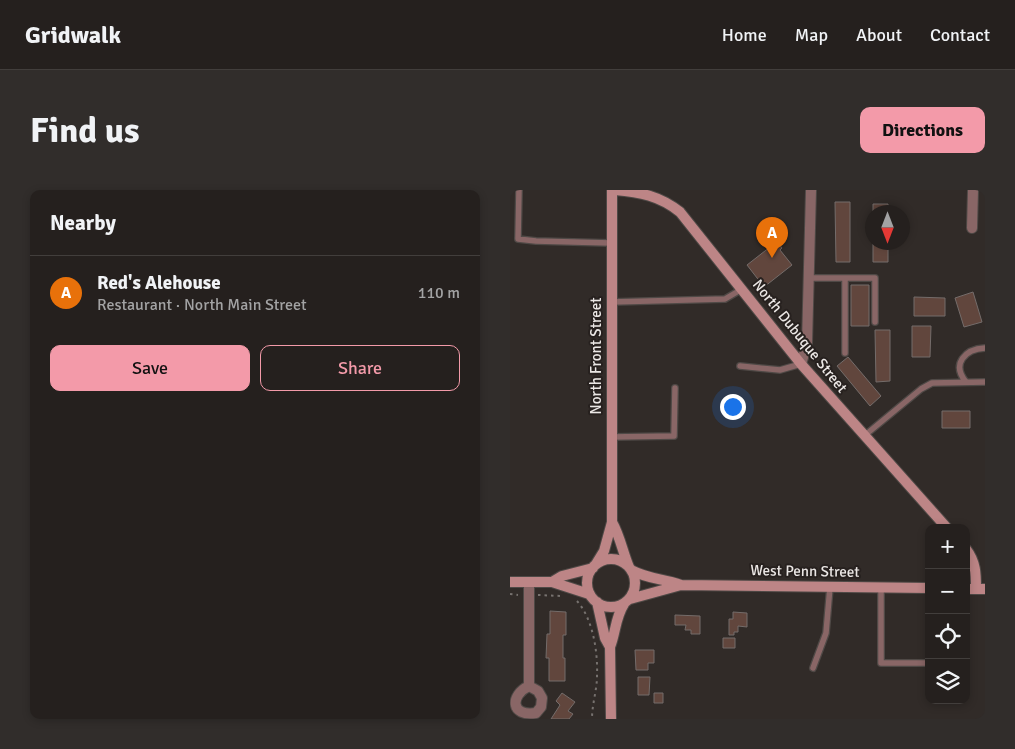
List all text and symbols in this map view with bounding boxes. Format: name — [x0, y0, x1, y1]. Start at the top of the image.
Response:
text: Gridwalk — [25, 20, 121, 50]
text: Home — [722, 24, 767, 46]
text: Map — [795, 24, 828, 46]
text: About — [856, 24, 902, 46]
text: Contact — [930, 24, 990, 46]
button: Directions — [860, 107, 985, 153]
text: Find us — [30, 109, 140, 152]
north arrow — [865, 205, 910, 250]
text: Nearby — [50, 210, 116, 236]
pin: A — [756, 217, 788, 258]
text: Red's Alehouse — [97, 271, 221, 295]
street label: North Dubuque Street — [749, 276, 851, 396]
text: A — [61, 283, 71, 303]
text: 110 m — [418, 283, 460, 303]
text: Restaurant · North Main Street — [97, 295, 307, 315]
street label: North Front Street — [587, 298, 605, 414]
button: Save — [50, 345, 250, 391]
button: Share — [260, 345, 460, 391]
your location — [720, 394, 746, 420]
map controls — [925, 524, 970, 704]
button: + — [925, 524, 970, 569]
street label: West Penn Street — [750, 561, 860, 581]
button: − — [925, 569, 970, 614]
button: locate — [925, 614, 970, 659]
button: layers — [925, 659, 970, 704]

